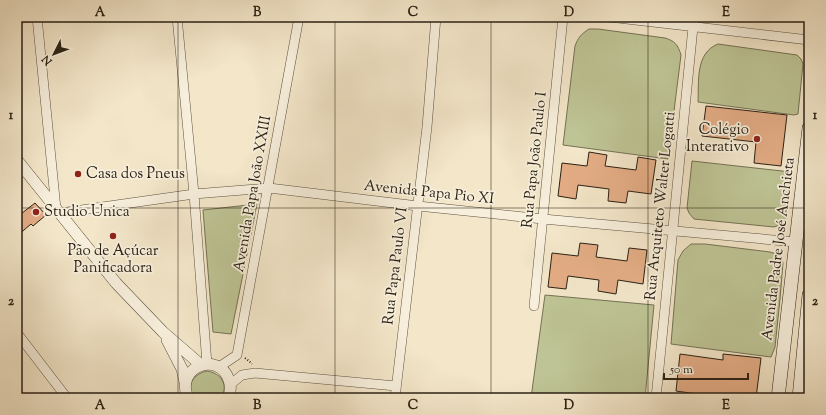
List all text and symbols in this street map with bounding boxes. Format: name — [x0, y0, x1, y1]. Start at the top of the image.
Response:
text: A — [95, 4, 106, 22]
text: B — [253, 4, 262, 22]
text: C — [408, 4, 418, 22]
text: D — [564, 4, 574, 22]
text: E — [722, 4, 730, 22]
north arrow — [34, 34, 74, 74]
text: N — [38, 51, 57, 69]
street label: Rua Papa João Paulo I — [517, 91, 553, 229]
text: 1 — [9, 107, 14, 125]
text: 1 — [813, 107, 818, 125]
street label: Rua Arquiteto Walter Logatti — [641, 111, 681, 301]
street label: Avenida Papa João XXIII — [229, 114, 277, 274]
place label: Colégio Interativo — [686, 120, 749, 158]
marker: Colégio Interativo — [752, 134, 762, 144]
street label: Avenida Padre José Anchieta — [757, 156, 801, 342]
place label: Casa dos Pneus — [86, 164, 185, 185]
marker: Casa dos Pneus — [73, 169, 83, 179]
street label: Avenida Papa Pio XI — [363, 176, 495, 210]
place label: Studio Unica — [44, 202, 130, 223]
street label: Rua Papa Paulo VI — [378, 206, 414, 326]
marker: Studio Unica — [31, 207, 41, 217]
marker: Pão de Açúcar Panificadora — [108, 231, 118, 241]
place label: Pão de Açúcar Panificadora — [68, 241, 159, 279]
text: 2 — [8, 293, 15, 311]
text: 2 — [812, 293, 819, 311]
scale bar — [664, 355, 748, 381]
text: 50 m — [669, 361, 693, 379]
text: A — [95, 397, 106, 415]
text: B — [253, 397, 262, 415]
text: C — [408, 397, 418, 415]
text: D — [564, 397, 574, 415]
text: E — [722, 397, 730, 415]

